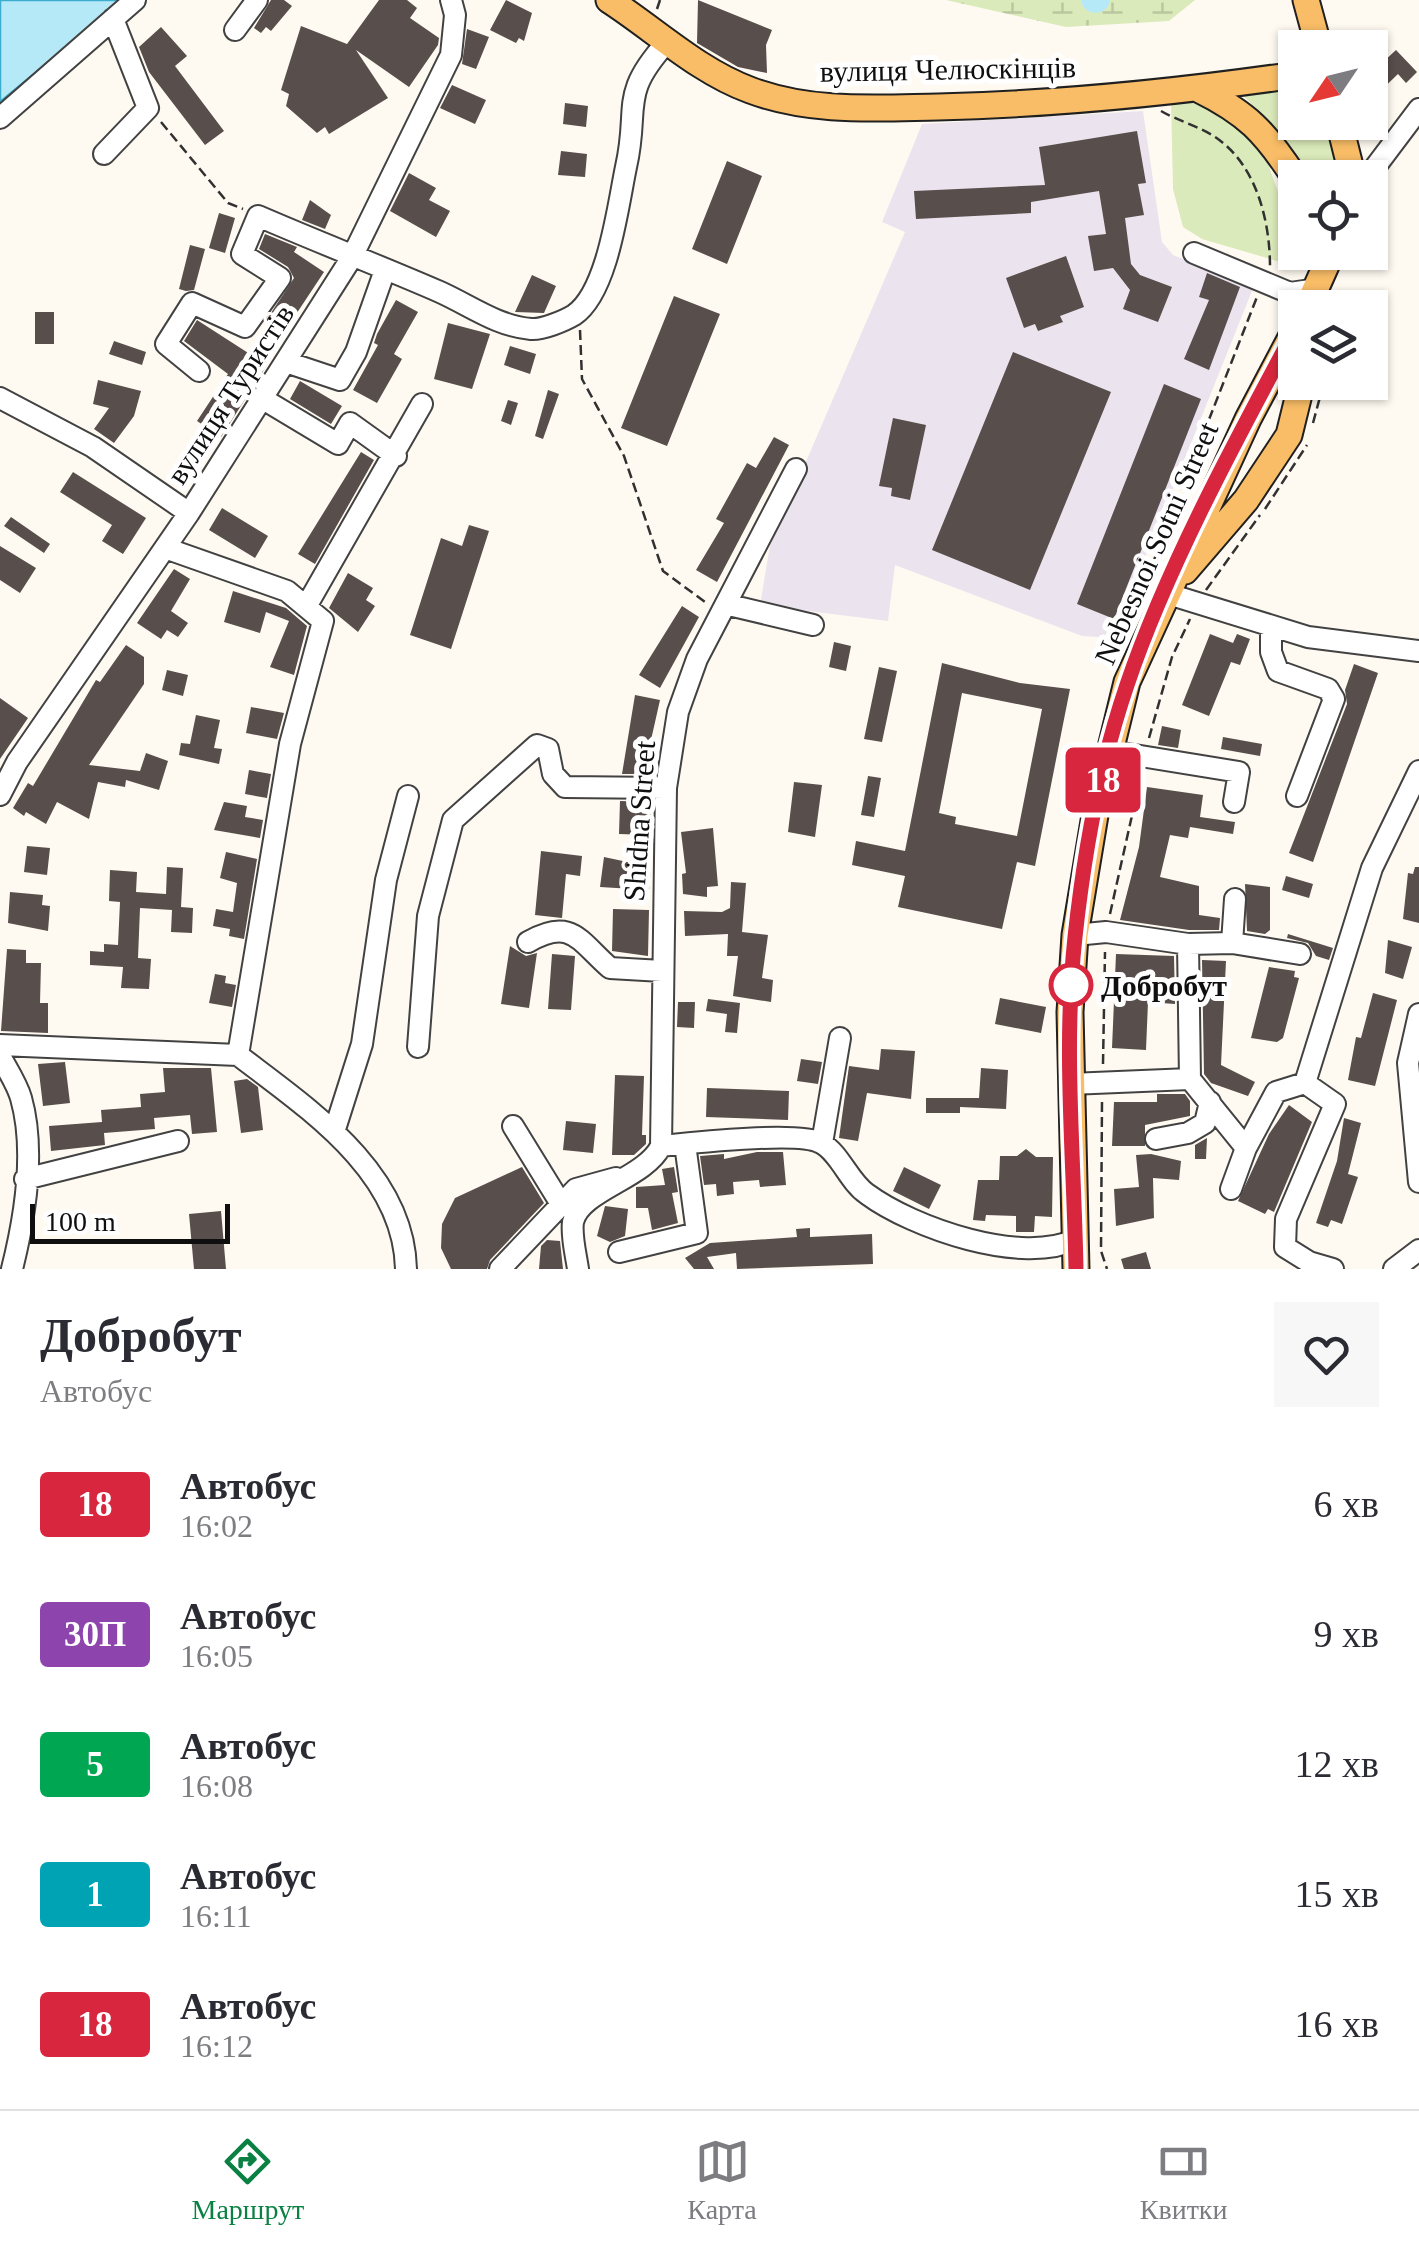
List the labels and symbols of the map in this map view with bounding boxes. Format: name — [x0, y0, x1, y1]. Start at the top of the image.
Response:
north arrow — [1278, 30, 1388, 140]
street label: вулиця Челюскінців — [820, 50, 1076, 88]
street label: вулиця Туристів — [160, 298, 300, 490]
street label: Nebesnoi Sotni Street — [1088, 416, 1225, 669]
street label: Shidna Street — [617, 739, 661, 902]
line badge: 18 — [1058, 748, 1148, 812]
marker: Добробут — [1050, 964, 1092, 1006]
place label: Добробут — [1101, 969, 1227, 1002]
scale bar — [30, 1199, 230, 1244]

